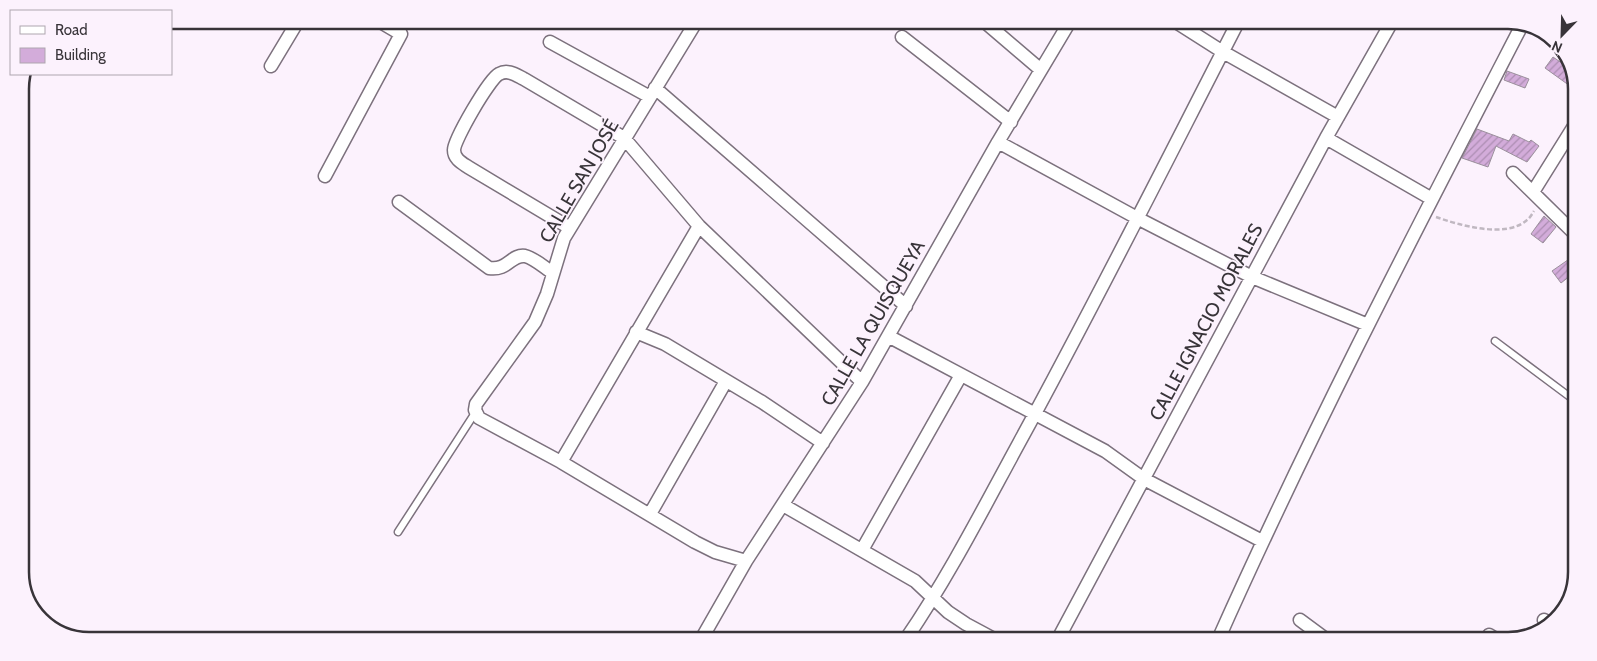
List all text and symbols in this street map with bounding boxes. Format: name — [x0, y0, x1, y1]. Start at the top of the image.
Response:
legend — [10, 10, 172, 75]
north arrow — [1537, 10, 1587, 60]
text: Road — [55, 21, 88, 39]
text: N — [1549, 37, 1565, 57]
text: Building — [55, 46, 106, 64]
street label: CALLE SAN JOSÉ — [533, 115, 624, 247]
street label: CALLE IGNACIO MORALES — [1144, 220, 1268, 424]
street label: CALLE LA QUISQUEYA — [816, 236, 930, 410]

